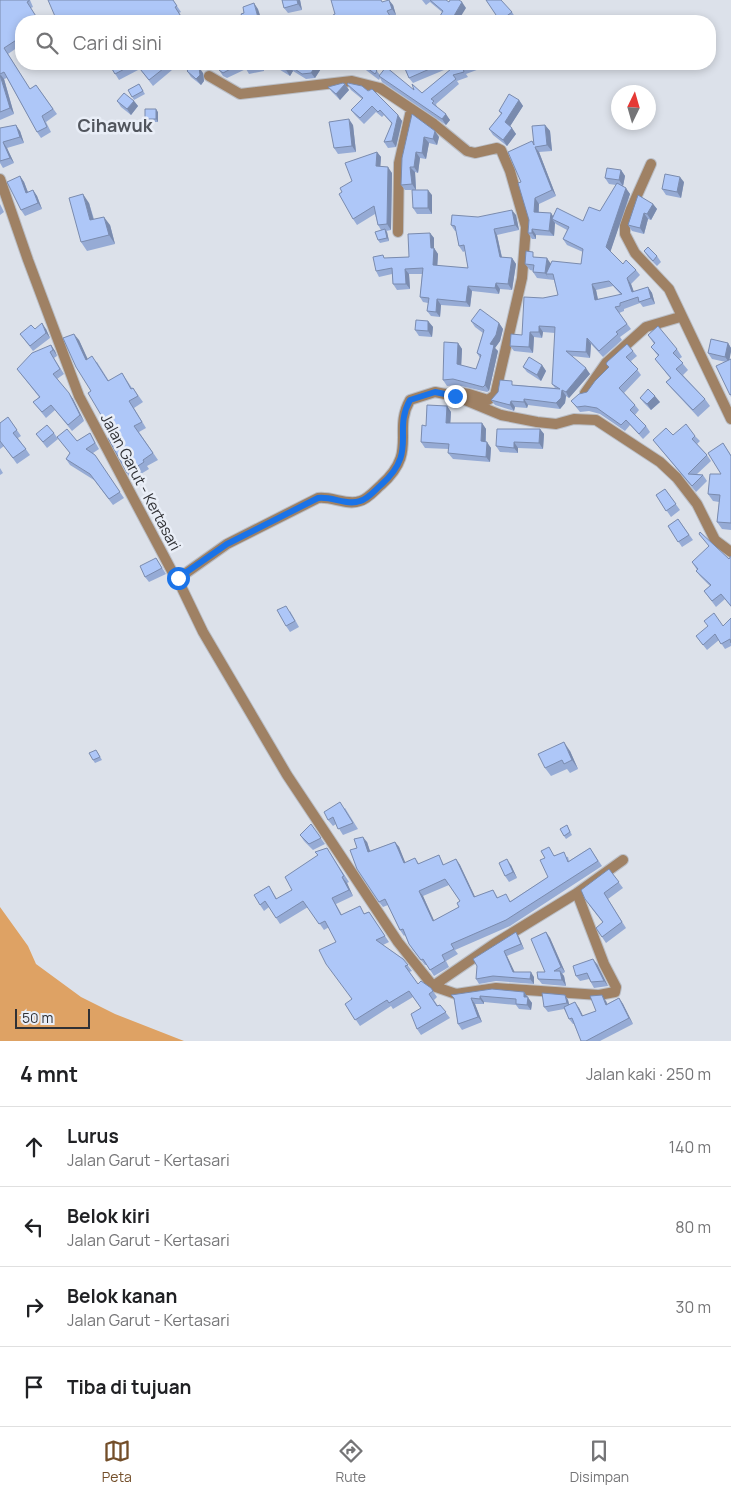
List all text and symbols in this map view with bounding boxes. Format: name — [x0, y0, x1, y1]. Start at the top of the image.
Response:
search box — [15, 15, 716, 70]
icon: search — [33, 29, 61, 57]
text: Cari di sini — [73, 30, 162, 56]
north arrow — [611, 85, 656, 130]
district label: Cihawuk — [78, 113, 154, 137]
route end — [444, 385, 467, 408]
street label: Jalan Garut - Kertasari — [96, 410, 186, 554]
route start — [167, 567, 190, 590]
scale bar — [15, 1006, 90, 1029]
text: 50 m — [22, 1008, 53, 1027]
text: 4 mnt — [20, 1060, 78, 1088]
text: Jalan kaki · 250 m — [586, 1063, 711, 1085]
text: Lurus — [67, 1123, 119, 1149]
icon: ahead — [20, 1133, 48, 1161]
text: 140 m — [669, 1136, 711, 1158]
text: Jalan Garut - Kertasari — [67, 1149, 230, 1171]
text: Belok kiri — [67, 1203, 150, 1229]
icon: left — [20, 1213, 48, 1241]
text: 80 m — [675, 1216, 711, 1238]
text: Jalan Garut - Kertasari — [67, 1229, 230, 1251]
text: Belok kanan — [67, 1283, 177, 1309]
icon: right — [20, 1293, 48, 1321]
text: 30 m — [676, 1296, 711, 1318]
text: Jalan Garut - Kertasari — [67, 1309, 230, 1331]
icon: arrive — [20, 1373, 48, 1401]
text: Tiba di tujuan — [67, 1374, 191, 1400]
tab: Peta — [102, 1437, 132, 1486]
tab: Rute — [335, 1437, 366, 1486]
tab: Disimpan — [570, 1437, 629, 1486]

